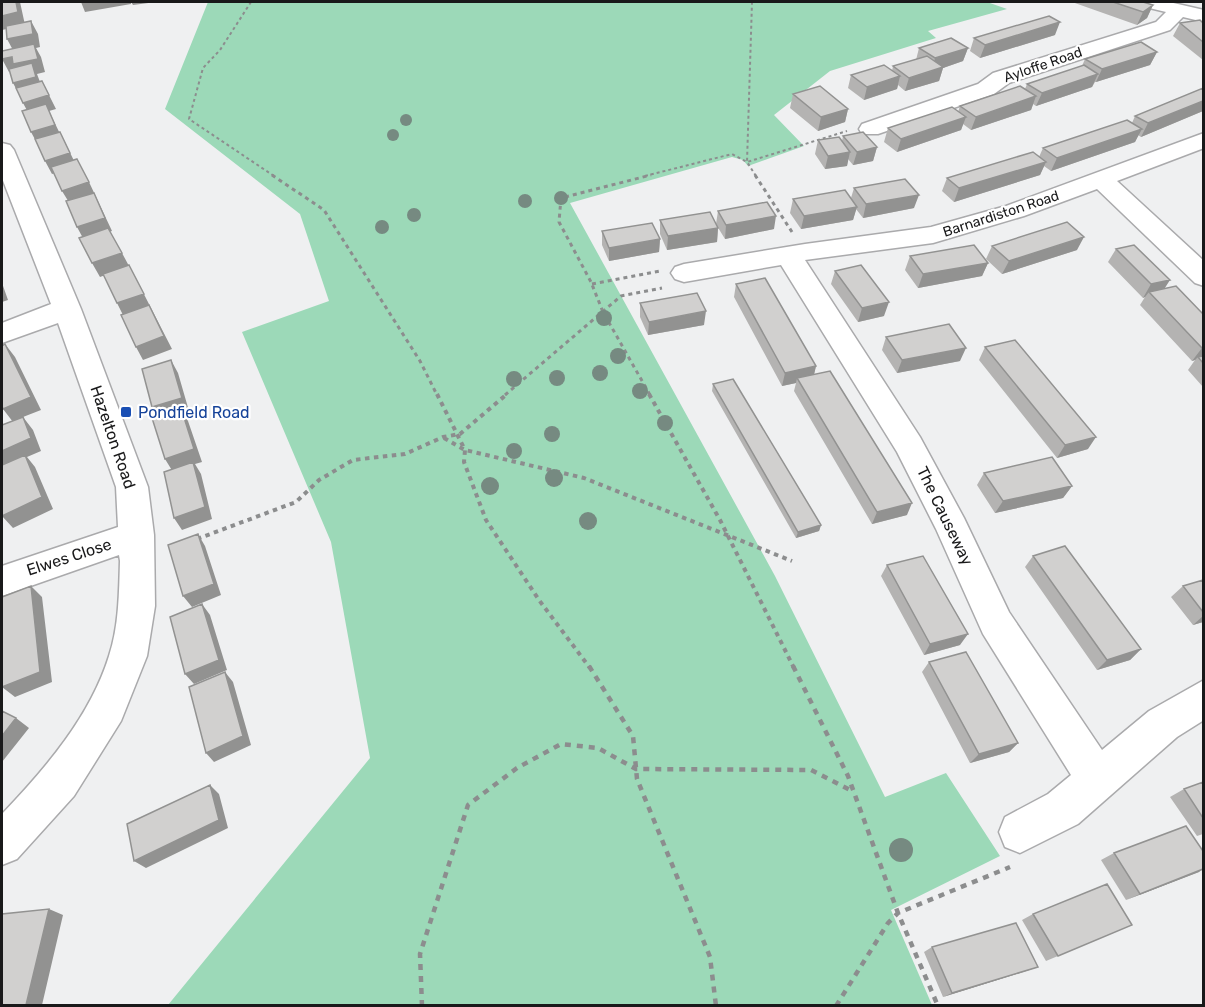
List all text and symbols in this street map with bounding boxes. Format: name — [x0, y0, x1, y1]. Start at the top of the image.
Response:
street label: Ayloffe Road — [1001, 44, 1085, 86]
street label: Barnardiston Road — [941, 187, 1061, 241]
street label: Hazelton Road — [86, 383, 140, 491]
place label: Pondfield Road — [138, 403, 250, 422]
marker: Pondfield Road — [119, 405, 133, 419]
street label: The Causeway — [913, 463, 977, 569]
street label: Elwes Close — [24, 534, 114, 580]

